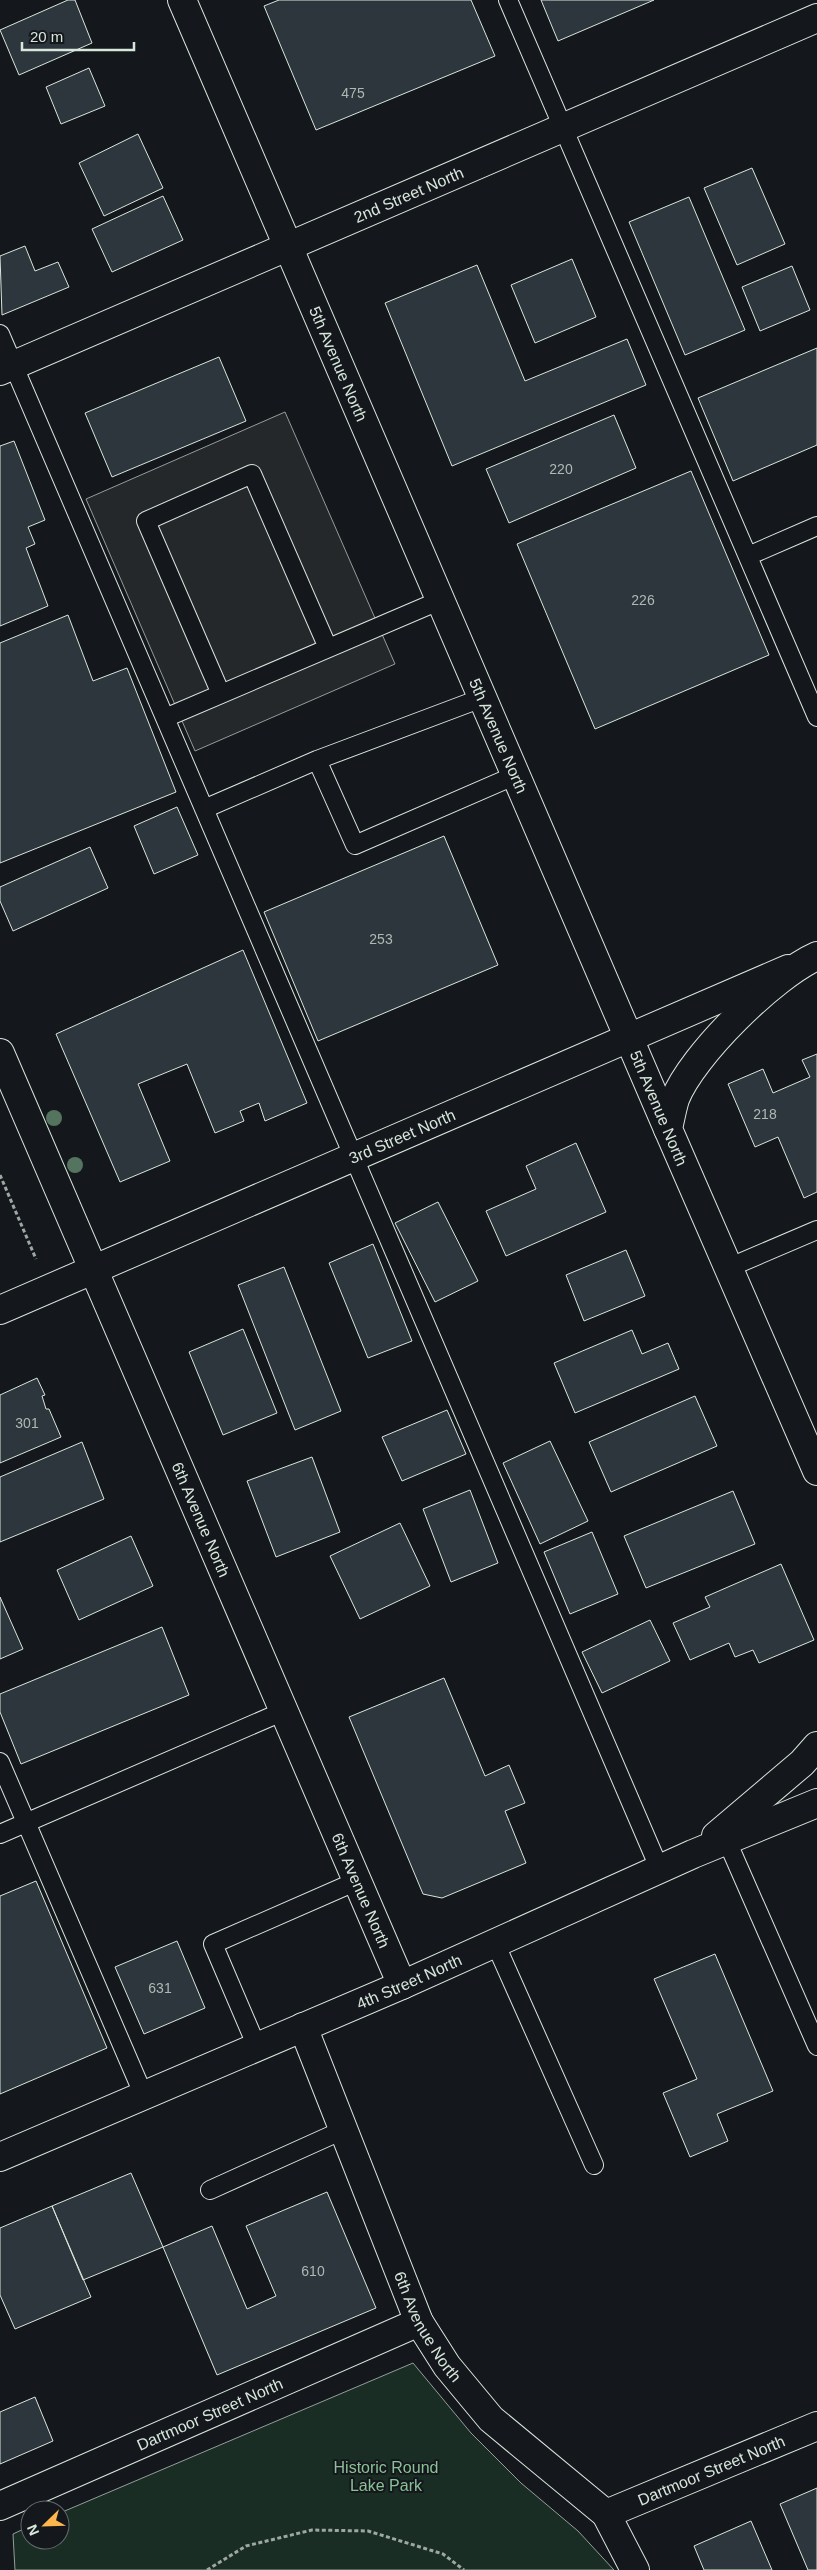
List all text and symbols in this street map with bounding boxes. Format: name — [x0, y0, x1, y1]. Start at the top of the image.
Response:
scale bar — [22, 20, 135, 52]
text: 20 m — [30, 28, 63, 45]
house number: 475 — [341, 85, 365, 101]
street label: 2nd Street North — [351, 164, 466, 226]
street label: 5th Avenue North — [306, 304, 370, 424]
house number: 220 — [549, 461, 573, 477]
house number: 226 — [631, 592, 655, 608]
street label: 5th Avenue North — [466, 676, 530, 796]
house number: 253 — [369, 931, 393, 947]
street label: 5th Avenue North — [627, 1048, 690, 1168]
street label: 3rd Street North — [347, 1106, 458, 1167]
house number: 218 — [753, 1106, 777, 1122]
house number: 301 — [15, 1415, 39, 1431]
street label: 6th Avenue North — [168, 1460, 233, 1580]
street label: 6th Avenue North — [328, 1831, 393, 1951]
street label: 4th Street North — [354, 1951, 464, 2012]
house number: 631 — [148, 1980, 172, 1996]
house number: 610 — [301, 2263, 325, 2279]
street label: 6th Avenue North — [391, 2269, 464, 2385]
street label: Dartmoor Street North — [134, 2375, 285, 2454]
street label: Dartmoor Street North — [635, 2432, 787, 2509]
park label: Historic Round Lake Park — [334, 2459, 438, 2494]
north arrow — [20, 2500, 70, 2550]
text: N — [24, 2522, 42, 2538]

